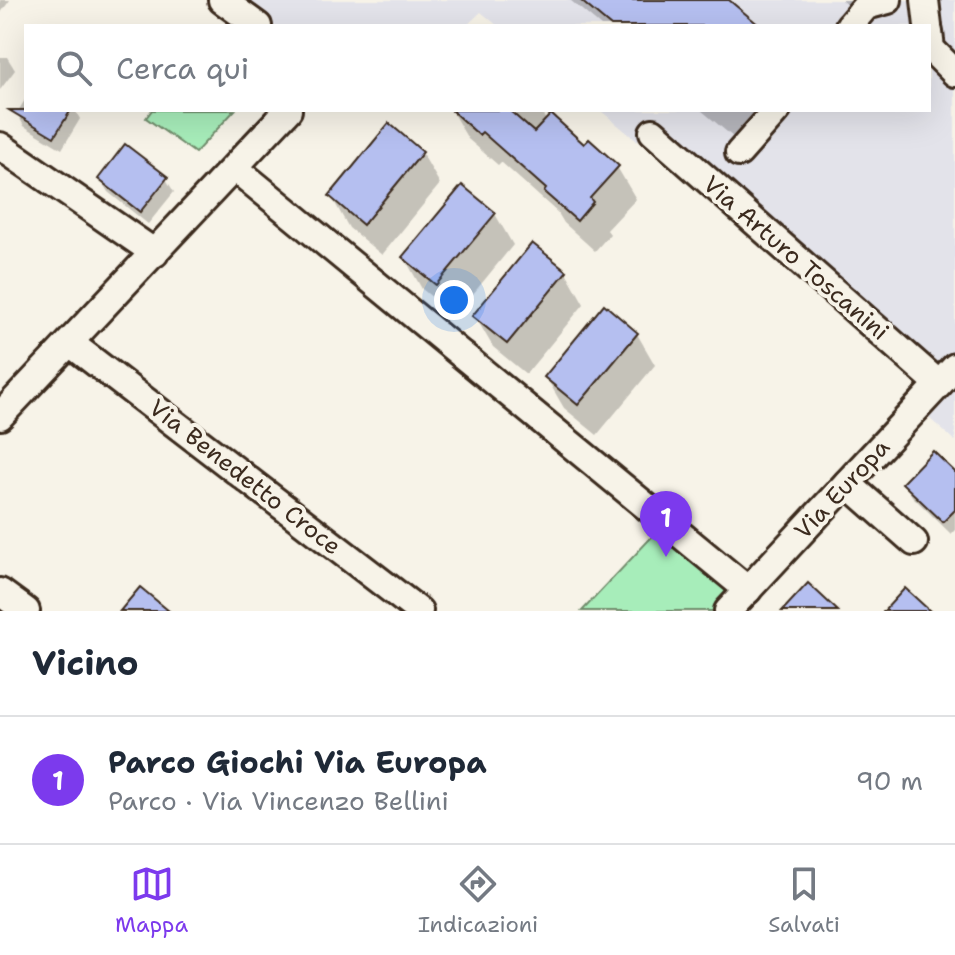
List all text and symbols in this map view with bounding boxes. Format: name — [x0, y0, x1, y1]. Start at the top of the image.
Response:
search box — [24, 24, 931, 112]
icon: search — [52, 46, 96, 90]
text: Cerca qui — [116, 48, 249, 89]
street label: Via Arturo Toscanini — [696, 168, 896, 348]
your location — [434, 280, 474, 320]
street label: Via Benedetto Croce — [142, 392, 348, 562]
street label: Via Europa — [787, 432, 897, 546]
pin: 1 — [640, 491, 692, 557]
text: Vicino — [32, 640, 139, 686]
text: Parco Giochi Via Europa — [108, 742, 487, 783]
text: 1 — [52, 763, 64, 798]
text: 90 m — [856, 763, 923, 798]
text: Parco · Via Vincenzo Bellini — [108, 783, 449, 818]
tab: Mappa — [115, 862, 188, 939]
tab: Indicazioni — [418, 862, 538, 939]
tab: Salvati — [768, 862, 840, 939]

